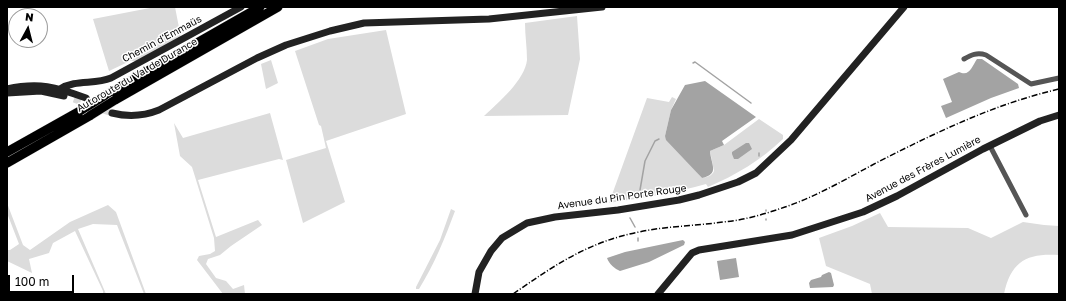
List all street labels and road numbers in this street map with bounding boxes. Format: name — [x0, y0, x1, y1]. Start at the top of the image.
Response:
street label: Chemin d'Emmaüs — [120, 13, 204, 65]
street label: Autoroute du Val de Durance — [75, 36, 199, 114]
street label: Avenue des Frères Lumière — [863, 133, 983, 205]
street label: Avenue du Pin Porte Rouge — [557, 182, 687, 212]

